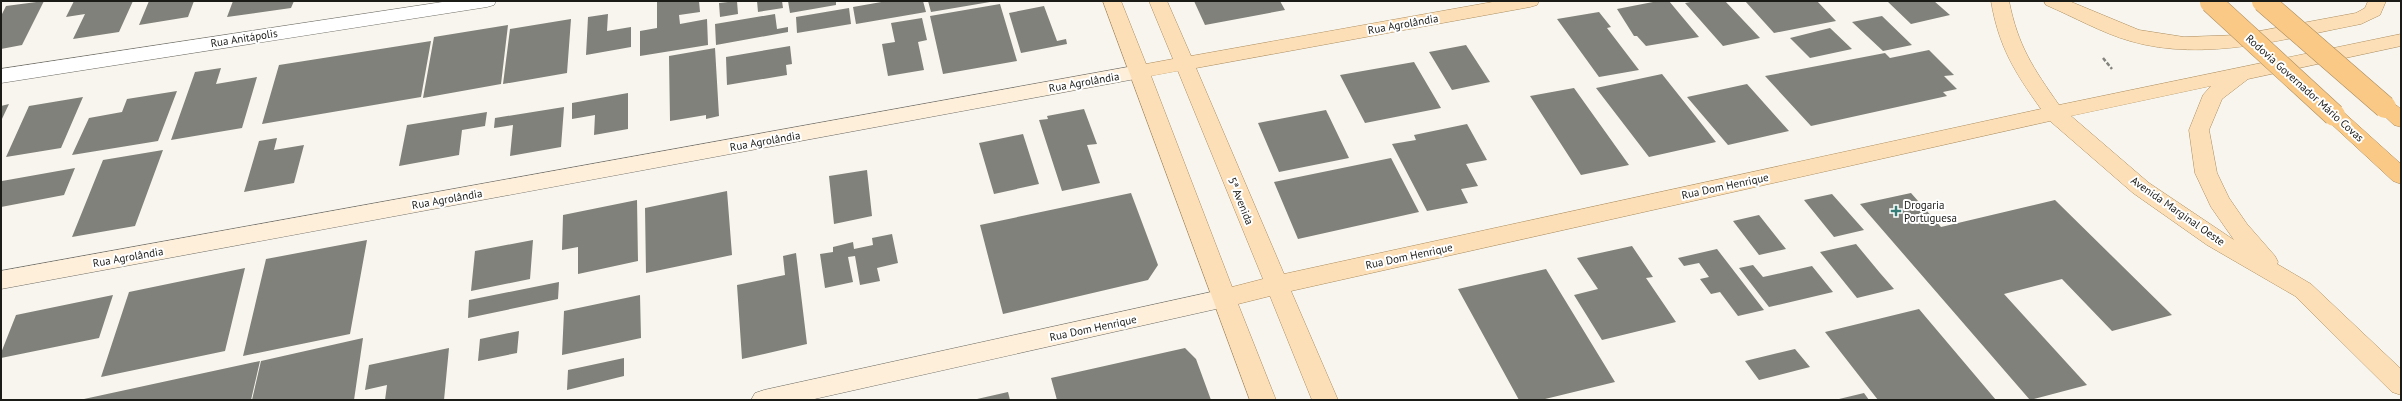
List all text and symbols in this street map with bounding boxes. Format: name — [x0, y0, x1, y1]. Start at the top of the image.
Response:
street label: Rua Agrolândia — [1367, 11, 1439, 37]
street label: Rua Anitápolis — [210, 26, 279, 50]
street label: Rodovia Governador Mário Covas — [2243, 31, 2367, 145]
street label: Rua Agrolândia — [1048, 69, 1120, 95]
street label: Rua Agrolândia — [729, 128, 801, 154]
street label: Rua Dom Henrique — [1680, 170, 1770, 202]
street label: Avenida Marginal Oeste — [2128, 173, 2228, 249]
street label: 5ª Avenida — [1225, 175, 1257, 227]
street label: Rua Agrolândia — [411, 186, 483, 212]
place label: Drogaria Portuguesa — [1904, 198, 1957, 225]
marker: Drogaria Portuguesa — [1891, 206, 1901, 216]
street label: Rua Dom Henrique — [1364, 240, 1454, 272]
street label: Rua Agrolândia — [92, 244, 164, 270]
street label: Rua Dom Henrique — [1048, 312, 1138, 344]

